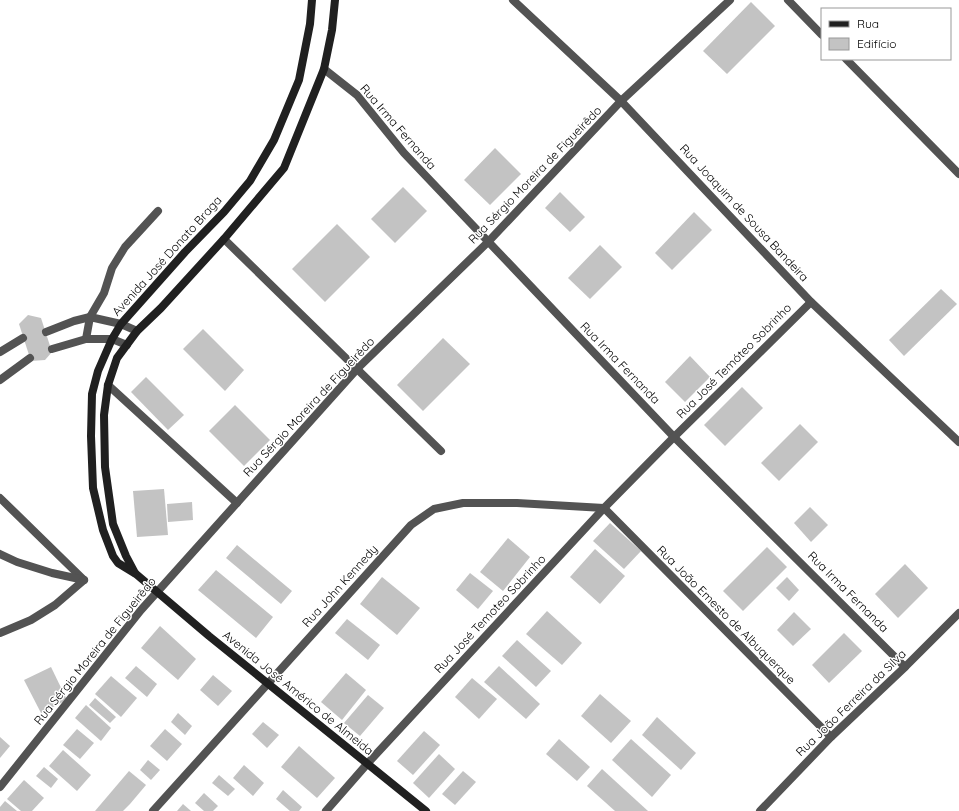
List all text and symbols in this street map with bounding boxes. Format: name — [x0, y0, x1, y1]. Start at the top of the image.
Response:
legend — [821, 8, 951, 60]
text: Rua — [857, 16, 879, 31]
text: Edifício — [857, 36, 897, 51]
street label: Rua Irma Fernanda — [357, 81, 440, 172]
street label: Rua Sérgio Moreira de Figueirêdo — [465, 103, 605, 247]
street label: Rua Joaquim de Sousa Bandeira — [677, 141, 812, 284]
street label: Avenida José Donato Braga — [109, 192, 225, 319]
street label: Rua José Temóteo Sobrinho — [673, 300, 794, 421]
street label: Rua Irma Fernanda — [577, 319, 663, 407]
street label: Rua Sérgio Moreira de Figueirêdo — [240, 334, 377, 480]
street label: Rua John Kennedy — [299, 541, 381, 630]
street label: Rua João Emesto de Albuquerque — [654, 542, 799, 687]
street label: Rua Irma Fernanda — [805, 548, 892, 635]
street label: Rua José Temoteo Sobrinho — [431, 551, 549, 676]
street label: Rua Sérgio Moreira de Figueirêdo — [30, 574, 159, 728]
street label: Avenida José Américo de Almeida — [220, 627, 377, 758]
street label: Rua João Ferreira da Silva — [793, 646, 909, 759]

